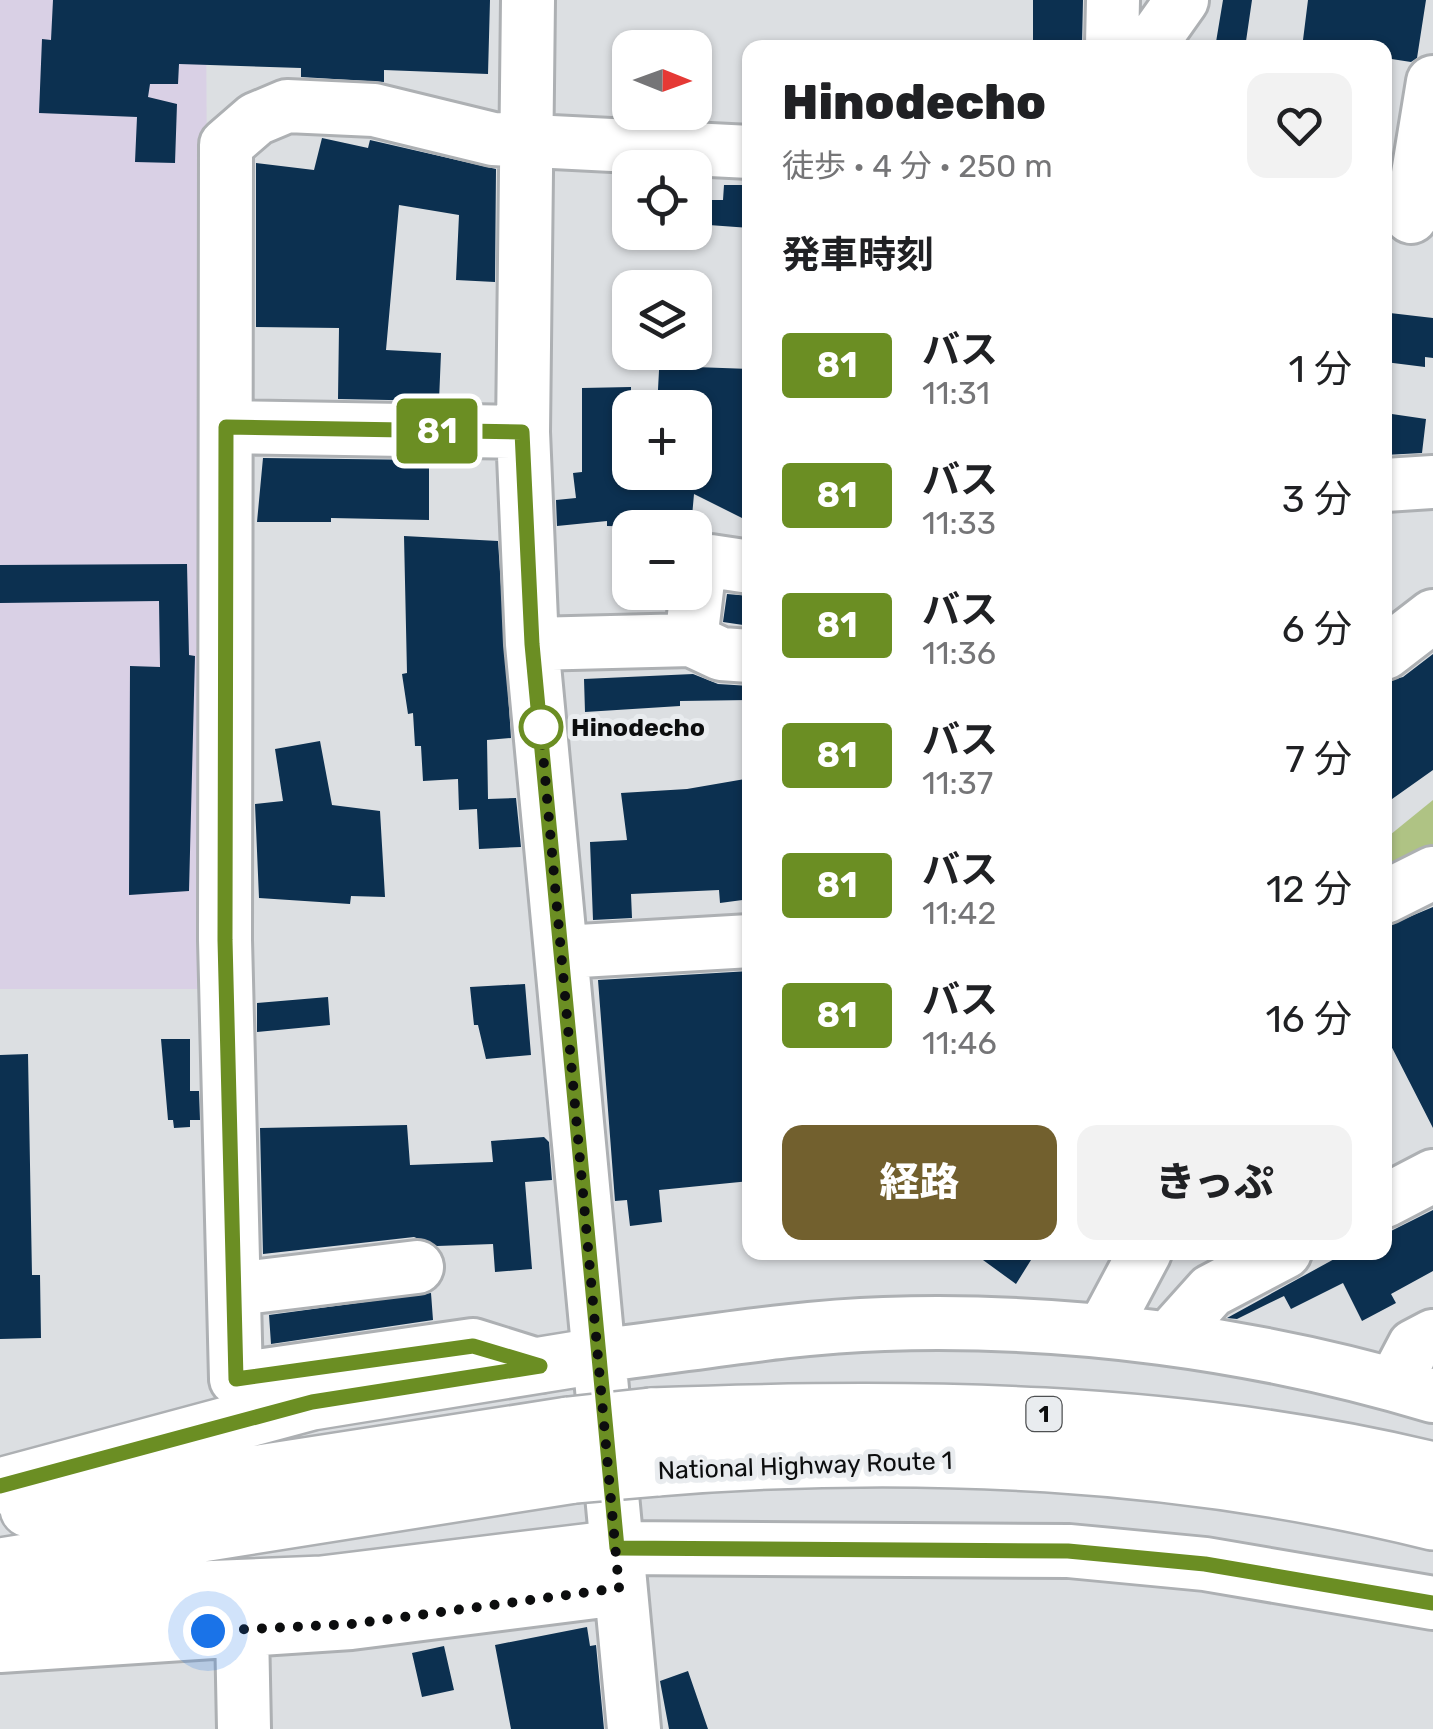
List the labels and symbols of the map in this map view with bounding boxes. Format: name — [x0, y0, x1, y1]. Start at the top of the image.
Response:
north arrow — [612, 30, 712, 130]
line badge: 81 — [392, 398, 482, 464]
marker: Hinodecho — [520, 706, 562, 748]
place label: Hinodecho — [571, 713, 705, 742]
road number: 1 — [1026, 1397, 1062, 1431]
street label: National Highway Route 1 — [657, 1446, 953, 1485]
your location — [183, 1606, 233, 1656]

